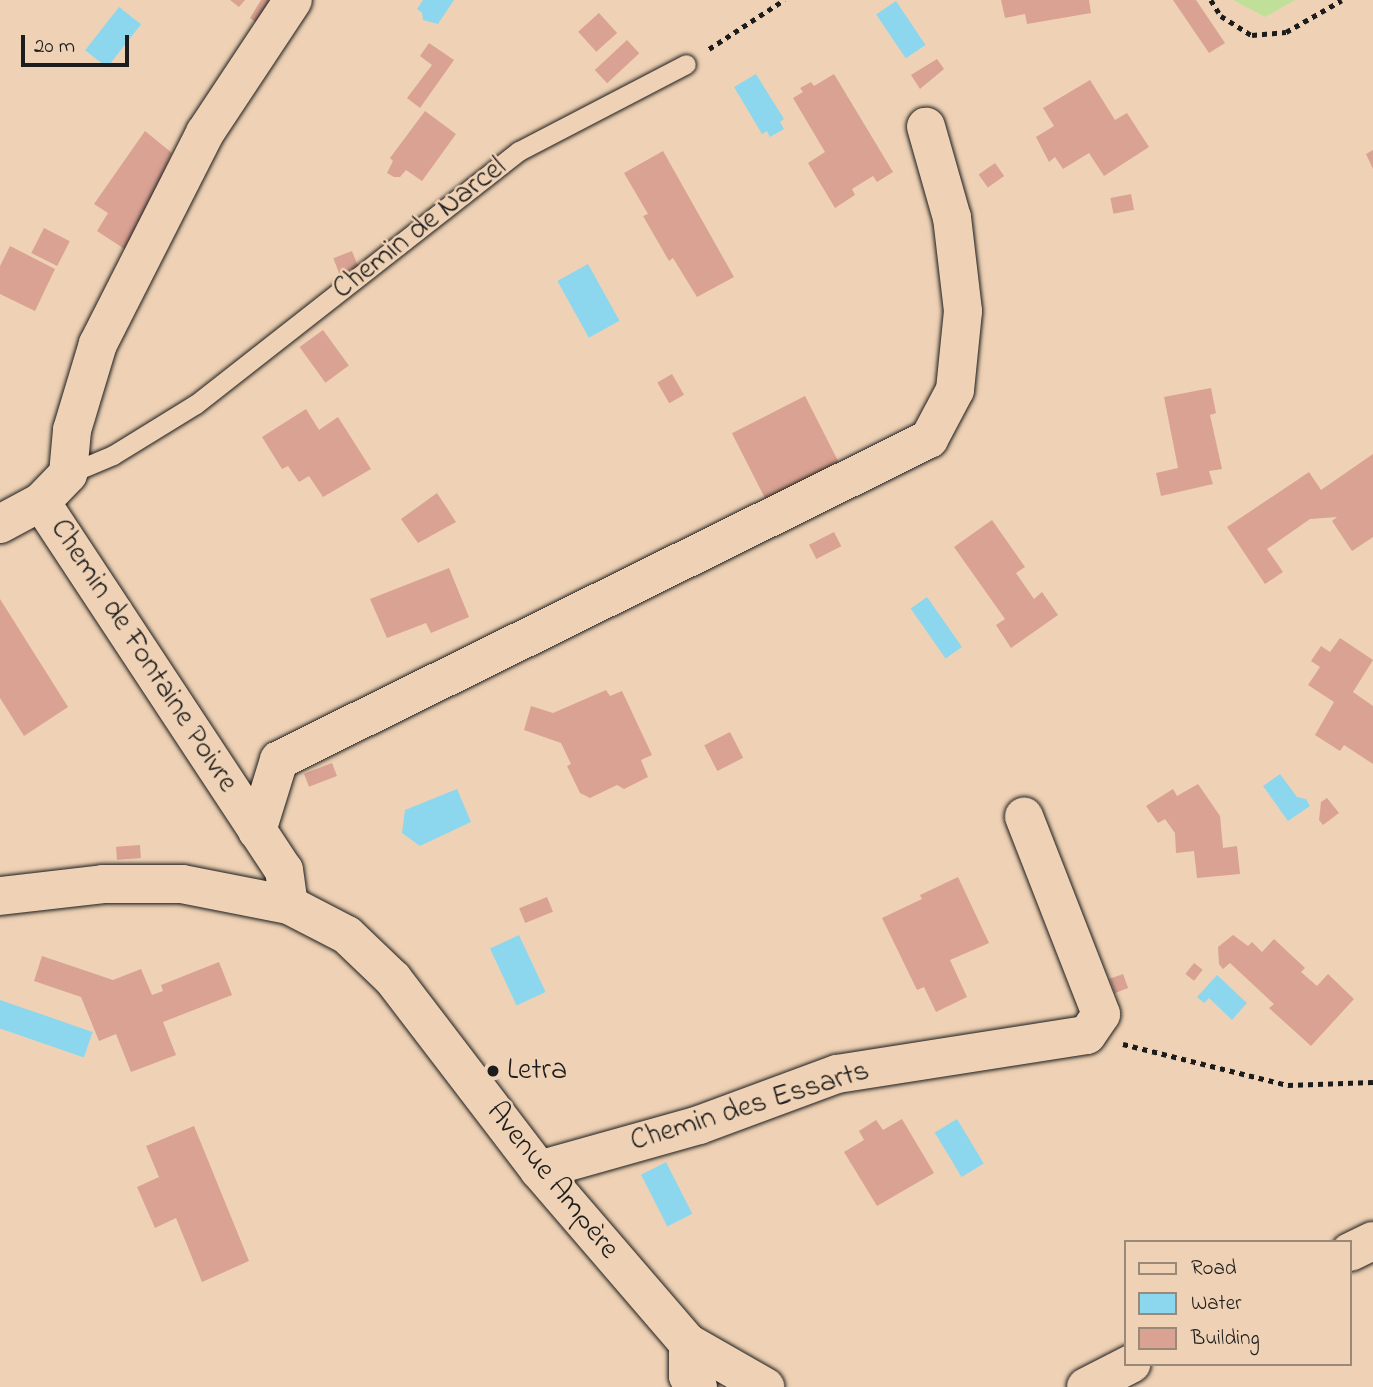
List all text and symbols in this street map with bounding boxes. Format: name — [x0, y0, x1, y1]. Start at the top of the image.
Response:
scale bar — [24, 21, 133, 65]
text: 20 m — [34, 32, 75, 62]
street label: Chemin de Narcel — [326, 150, 514, 308]
street label: Chemin de Fontaine Poivre — [41, 513, 245, 799]
place label: Letra — [507, 1053, 567, 1089]
street label: Chemin des Essarts — [626, 1054, 874, 1160]
marker: Letra — [485, 1063, 501, 1079]
street label: Avenue Ampère — [478, 1095, 626, 1267]
legend — [1124, 1240, 1352, 1366]
text: Road — [1191, 1254, 1237, 1284]
text: Water — [1191, 1289, 1242, 1319]
text: Building — [1191, 1324, 1260, 1354]

